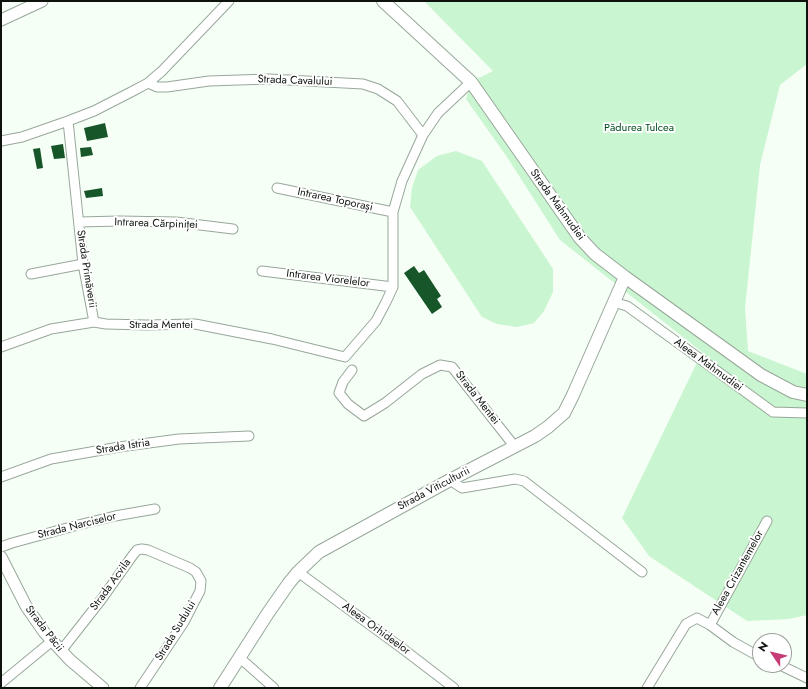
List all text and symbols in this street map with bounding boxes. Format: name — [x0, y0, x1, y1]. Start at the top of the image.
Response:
street label: Strada Cavalului — [257, 73, 333, 89]
park label: Pădurea Tulcea — [604, 121, 674, 135]
street label: Strada Mahmudiei — [527, 167, 587, 243]
street label: Intrarea Toporași — [296, 186, 374, 214]
street label: Intrarea Cărpiniței — [114, 216, 198, 232]
street label: Strada Primăverii — [73, 229, 99, 309]
street label: Intrarea Viorelelor — [286, 267, 370, 291]
street label: Strada Mentei — [129, 318, 193, 332]
street label: Aleea Mahmudiei — [671, 336, 745, 394]
street label: Strada Mentei — [452, 369, 502, 427]
street label: Strada Istria — [95, 436, 151, 458]
street label: Strada Viticulturii — [396, 464, 472, 514]
street label: Strada Narciselor — [36, 510, 118, 542]
street label: Aleea Crizantemelor — [709, 528, 767, 618]
street label: Strada Acvila — [88, 557, 134, 613]
street label: Strada Sudului — [153, 599, 199, 663]
street label: Aleea Orhideelor — [339, 600, 413, 658]
street label: Strada Păcii — [22, 603, 66, 655]
north arrow — [752, 633, 792, 673]
text: N — [754, 639, 772, 655]

